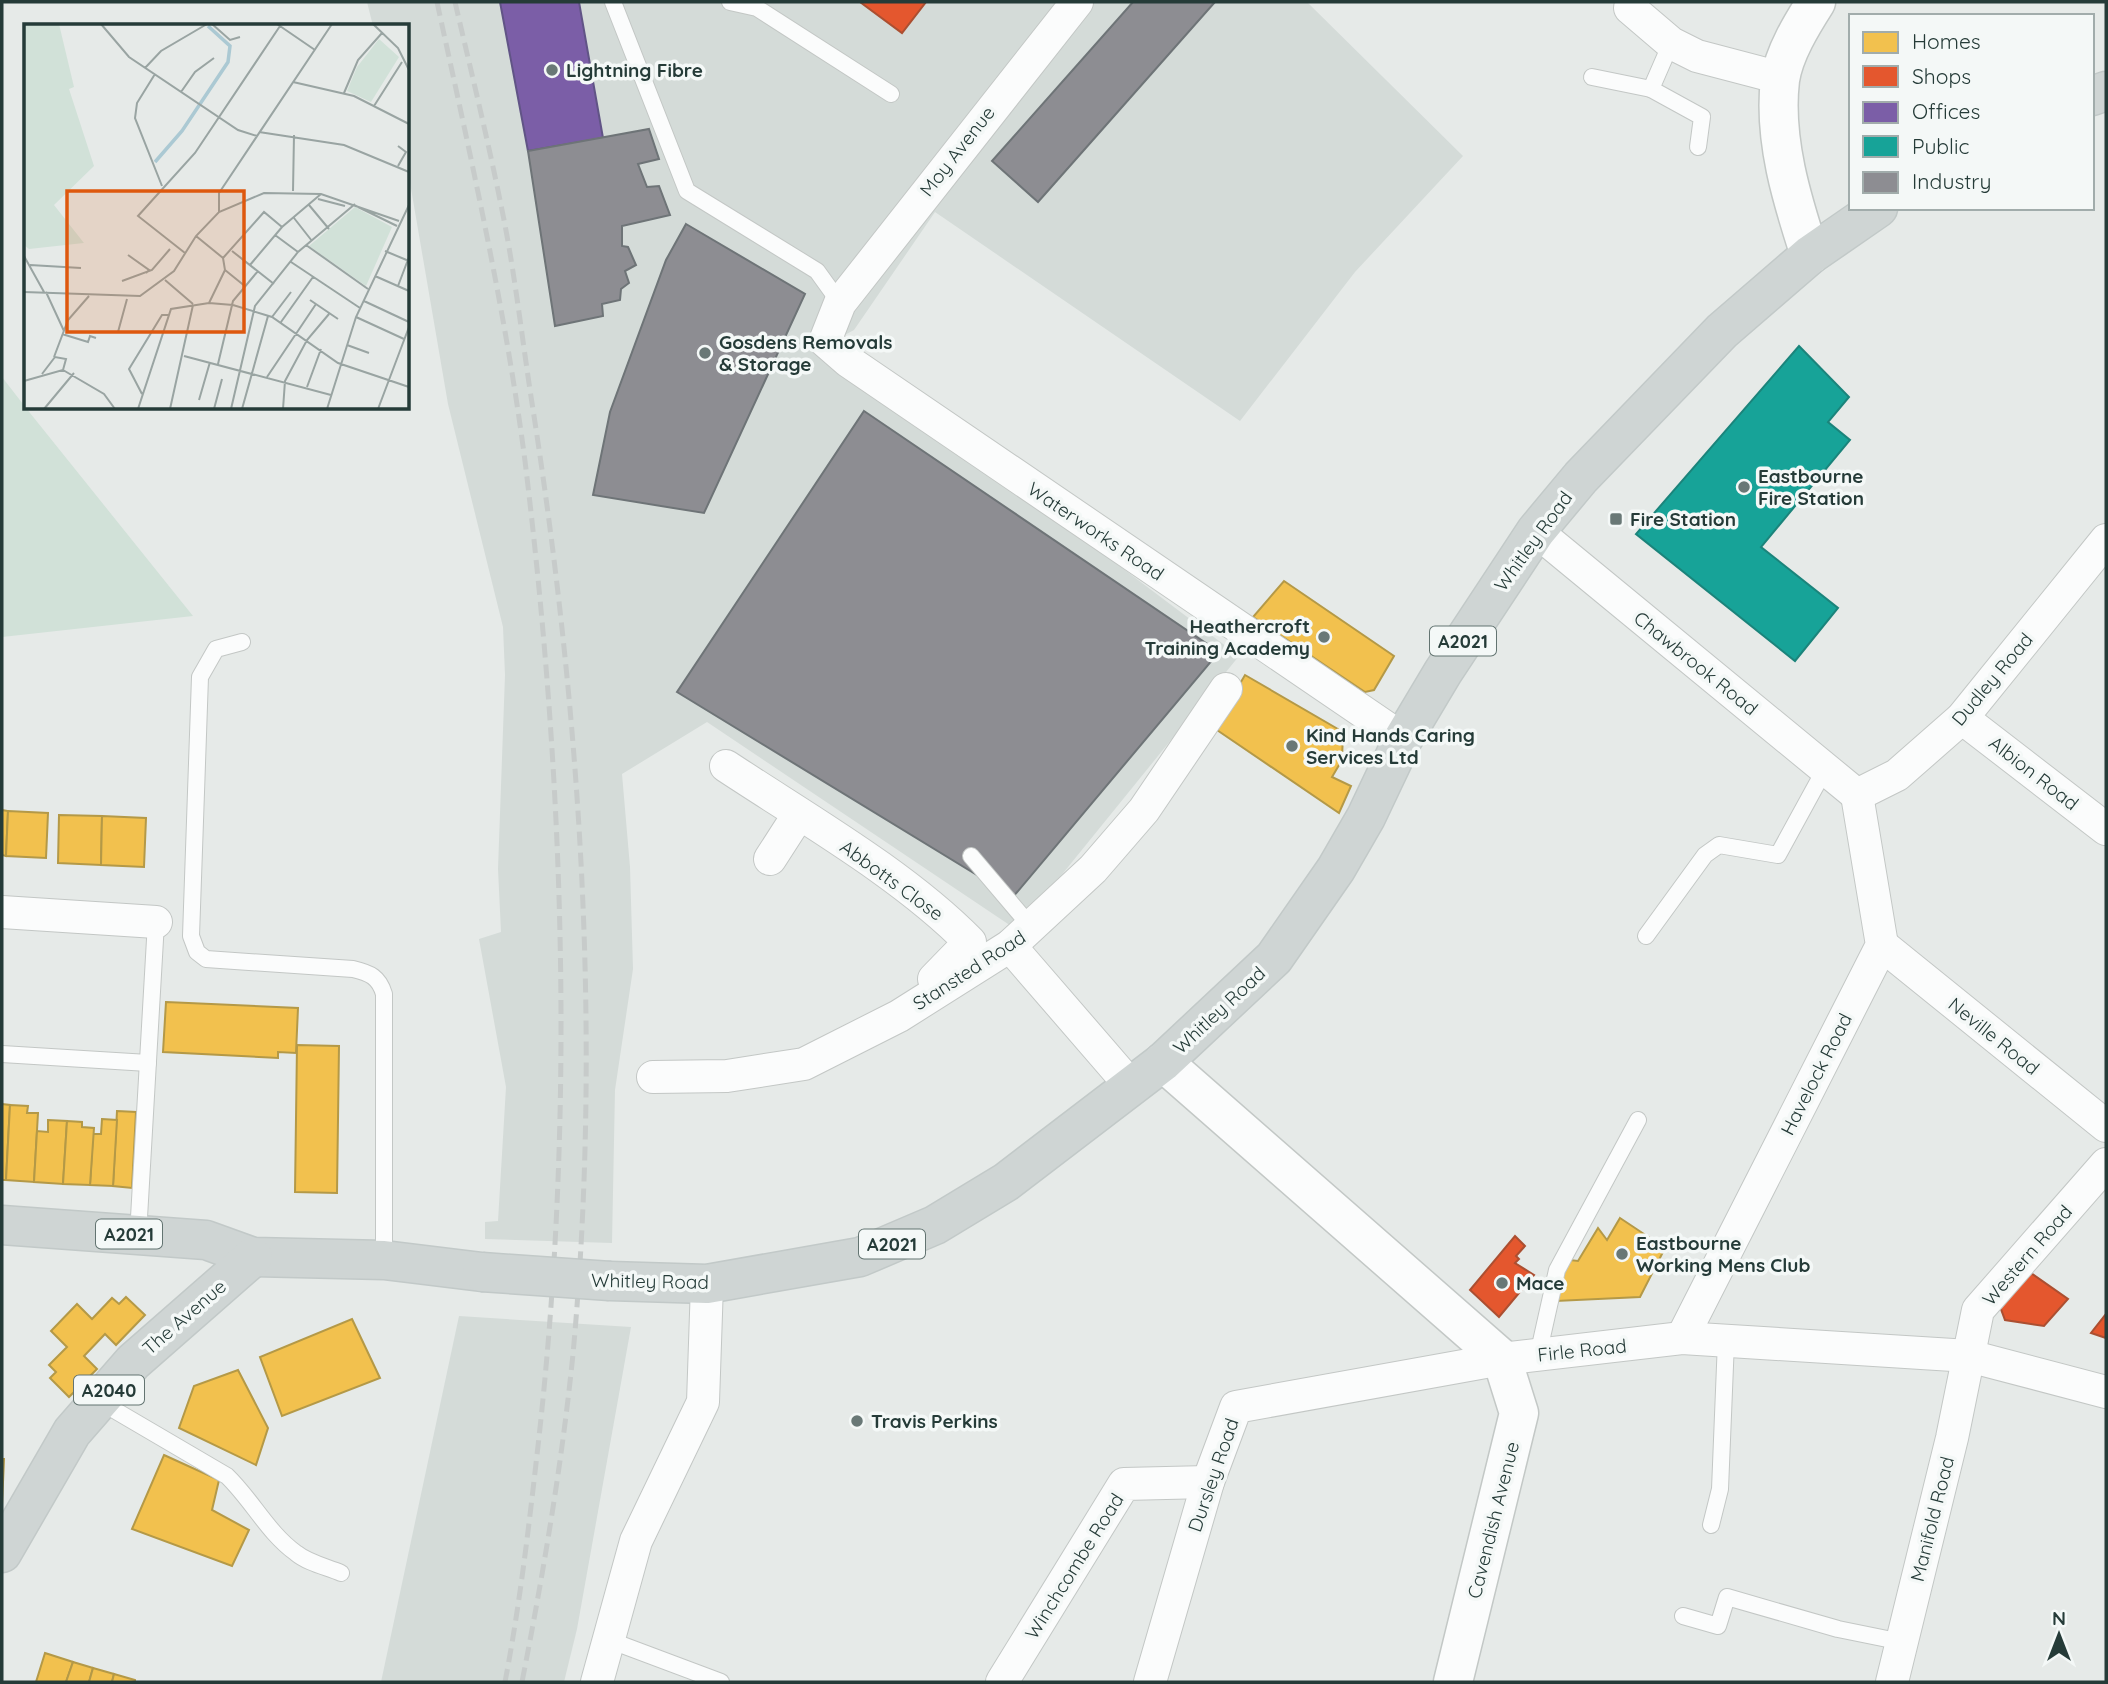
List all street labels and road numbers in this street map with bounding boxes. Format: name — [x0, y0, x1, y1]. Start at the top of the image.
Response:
street label: Moy Avenue — [914, 101, 1000, 201]
street label: Waterworks Road — [1023, 476, 1169, 586]
street label: Whitley Road — [1489, 486, 1577, 596]
street label: Chawbrook Road — [1629, 606, 1763, 720]
road number: A2021 — [1430, 626, 1496, 656]
street label: Dudley Road — [1946, 628, 2038, 730]
street label: Albion Road — [1984, 731, 2084, 815]
street label: Abbotts Close — [836, 834, 948, 926]
street label: Stansted Road — [908, 925, 1030, 1015]
street label: Whitley Road — [1168, 961, 1270, 1059]
street label: Neville Road — [1944, 992, 2044, 1080]
street label: Havelock Road — [1775, 1009, 1857, 1139]
street label: Western Road — [1977, 1200, 2077, 1310]
road number: A2021 — [96, 1219, 162, 1248]
road number: A2021 — [859, 1230, 925, 1259]
street label: Whitley Road — [591, 1268, 709, 1294]
street label: The Avenue — [137, 1274, 231, 1360]
street label: Firle Road — [1536, 1333, 1628, 1367]
road number: A2040 — [74, 1376, 144, 1405]
street label: Dursley Road — [1182, 1415, 1244, 1535]
street label: Cavendish Avenue — [1462, 1439, 1524, 1601]
street label: Manifold Road — [1905, 1454, 1959, 1584]
street label: Winchcombe Road — [1020, 1489, 1128, 1643]

